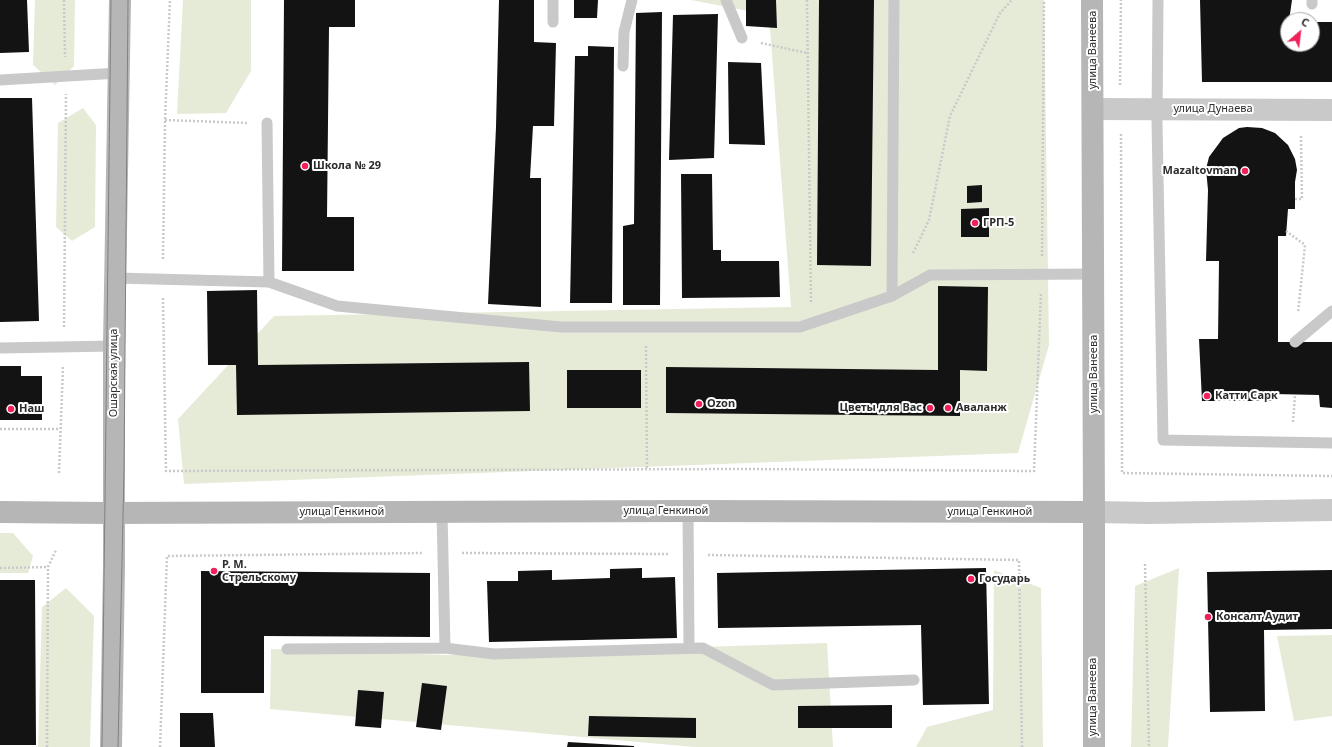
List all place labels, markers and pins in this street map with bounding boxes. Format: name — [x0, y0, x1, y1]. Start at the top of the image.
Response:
place label: Школа № 29 — [313, 159, 381, 173]
marker: Школа № 29 — [300, 161, 310, 171]
place label: Mazaltovman — [1163, 164, 1237, 178]
marker: Mazaltovman — [1240, 166, 1250, 176]
place label: ГРП-5 — [983, 216, 1014, 230]
marker: ГРП-5 — [970, 218, 980, 228]
place label: Катти Сарк — [1215, 389, 1278, 403]
marker: Катти Сарк — [1202, 391, 1212, 401]
place label: Ozon — [707, 397, 735, 411]
marker: Ozon — [694, 399, 704, 409]
place label: Цветы для Вас — [840, 401, 922, 415]
place label: Аваланж — [956, 401, 1007, 415]
place label: Наш — [19, 402, 45, 416]
marker: Цветы для Вас — [925, 403, 935, 413]
marker: Аваланж — [943, 403, 953, 413]
marker: Наш — [6, 404, 16, 414]
place label: Р. М. Стрельскому — [222, 558, 296, 584]
marker: Р. М. Стрельскому — [209, 566, 219, 576]
place label: Государь — [979, 572, 1030, 586]
marker: Государь — [966, 574, 976, 584]
place label: Консалт Аудит — [1216, 610, 1298, 624]
marker: Консалт Аудит — [1203, 612, 1213, 622]

